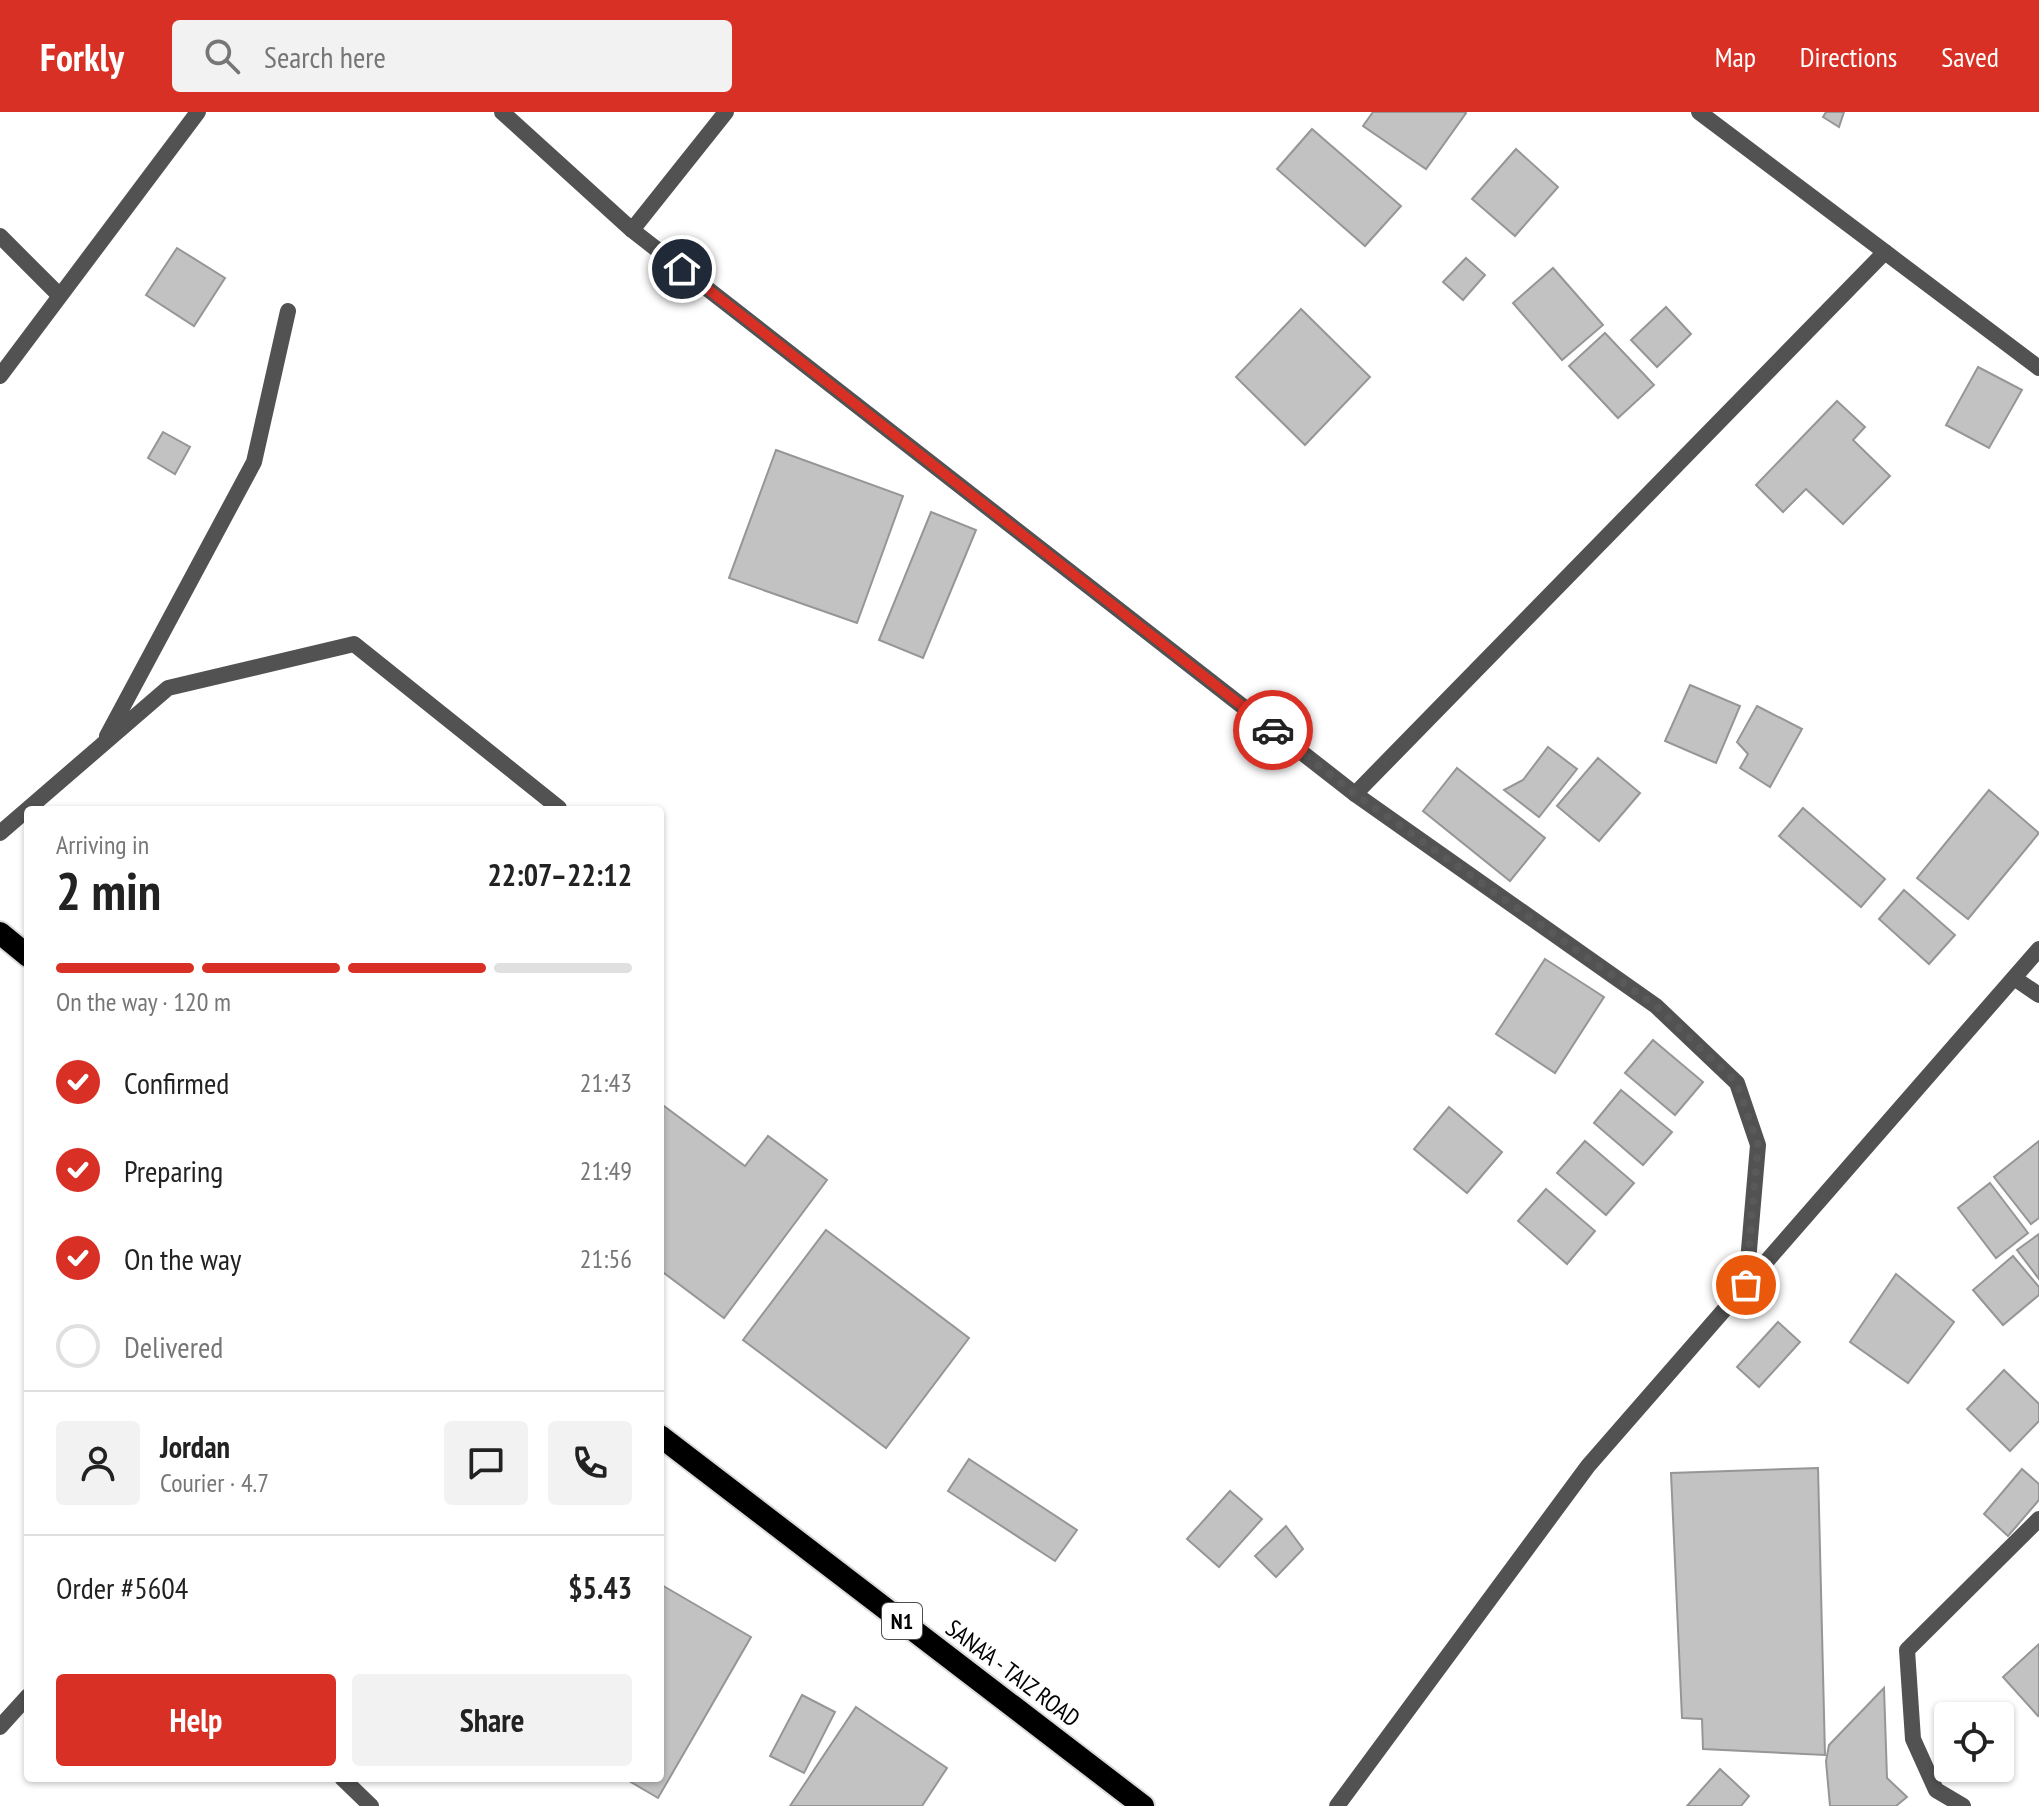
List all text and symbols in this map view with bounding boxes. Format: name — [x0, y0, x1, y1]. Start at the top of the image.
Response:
search box — [172, 20, 732, 92]
text: Forkly — [40, 32, 124, 81]
icon: search — [200, 34, 244, 78]
text: Search here — [264, 37, 386, 76]
text: Map — [1715, 38, 1756, 75]
text: Directions — [1800, 38, 1897, 75]
text: Saved — [1941, 38, 1999, 75]
pin — [648, 235, 716, 303]
icon: home — [660, 247, 704, 291]
courier — [1233, 690, 1313, 770]
icon: car — [1251, 708, 1295, 752]
text: Arriving in — [56, 828, 149, 861]
text: 22:07–22:12 — [488, 855, 632, 894]
text: 2 min — [56, 857, 161, 924]
text: On the way · 120 m — [56, 985, 231, 1018]
icon: check — [56, 1060, 100, 1104]
text: Confirmed — [124, 1063, 229, 1102]
text: 21:43 — [580, 1066, 632, 1099]
icon: check — [56, 1148, 100, 1192]
text: Preparing — [124, 1151, 223, 1190]
text: 21:49 — [580, 1154, 632, 1187]
icon: check — [56, 1236, 100, 1280]
text: On the way — [124, 1239, 241, 1278]
text: 21:56 — [580, 1242, 632, 1275]
pin — [1712, 1251, 1780, 1319]
icon: bag — [1724, 1263, 1768, 1307]
text: Delivered — [124, 1327, 223, 1366]
button: person — [56, 1421, 140, 1505]
button: chat — [444, 1421, 528, 1505]
button: phone — [548, 1421, 632, 1505]
text: Jordan — [160, 1427, 230, 1466]
text: Courier · 4.7 — [160, 1466, 269, 1499]
text: Order #5604 — [56, 1568, 188, 1607]
text: $5.43 — [568, 1568, 632, 1607]
road number: N1 — [882, 1603, 922, 1639]
street label: SANA'A - TAIZ ROAD — [940, 1612, 1086, 1734]
button: Help — [56, 1674, 336, 1766]
button: Share — [352, 1674, 632, 1766]
map controls — [1934, 1702, 2014, 1782]
button: locate — [1934, 1702, 2014, 1782]

